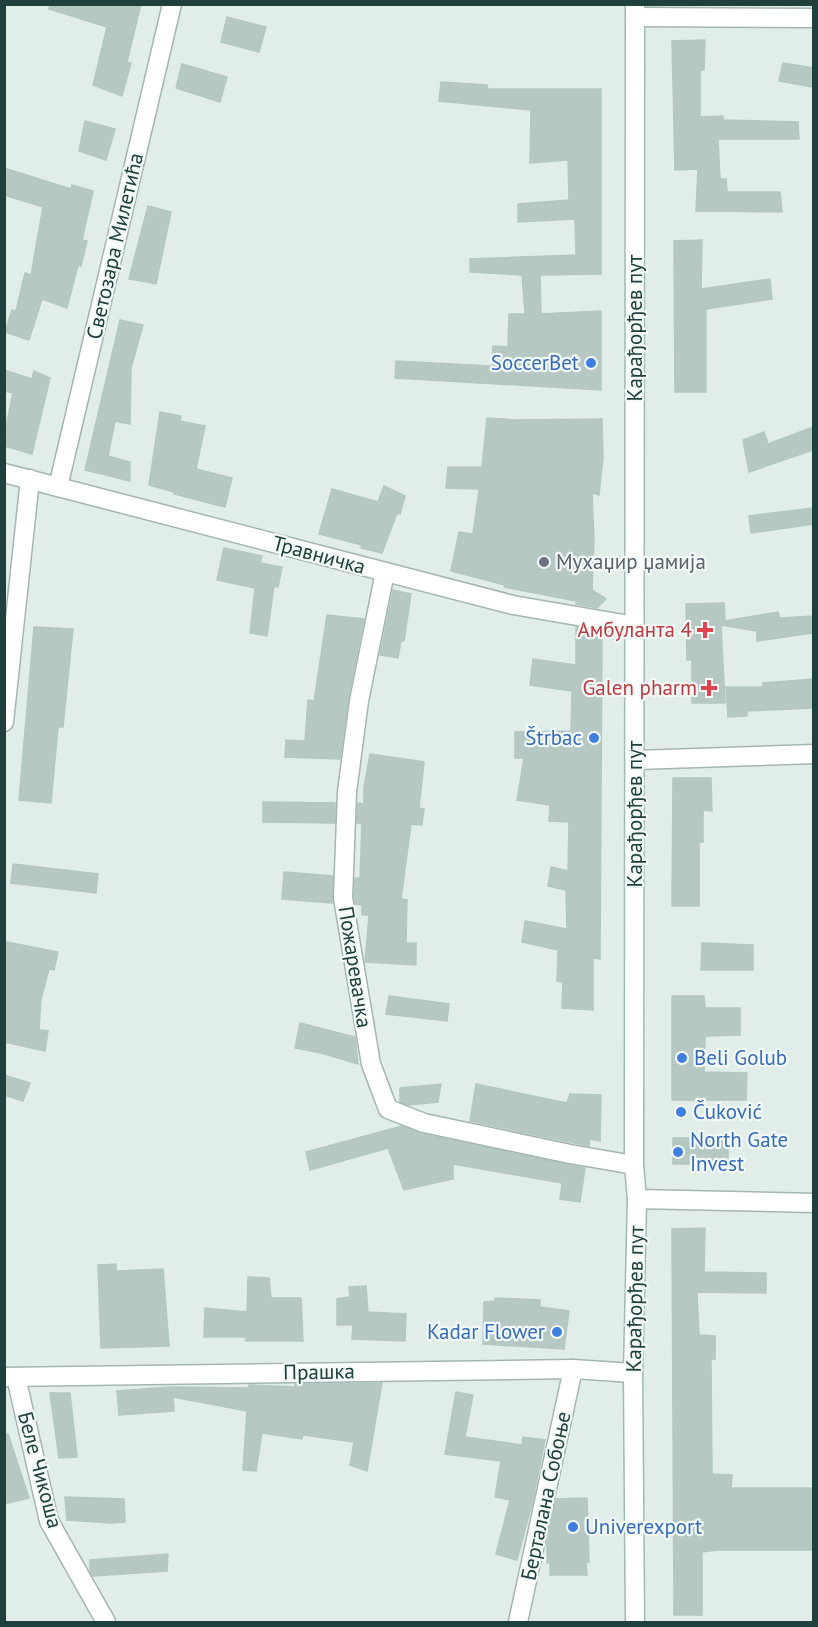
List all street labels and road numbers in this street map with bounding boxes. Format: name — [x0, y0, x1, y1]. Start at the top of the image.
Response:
street label: Светозара Милетића — [80, 150, 149, 342]
street label: Карађорђев пут — [621, 254, 648, 401]
street label: Травничка — [270, 529, 369, 580]
street label: Карађорђев пут — [621, 740, 648, 887]
street label: Пожаревачка — [333, 904, 378, 1030]
street label: Карађорђев пут — [620, 1225, 649, 1373]
street label: Прашка — [283, 1357, 355, 1386]
street label: Беле Чикоша — [12, 1409, 69, 1531]
street label: Берталана Собоње — [514, 1409, 577, 1583]

